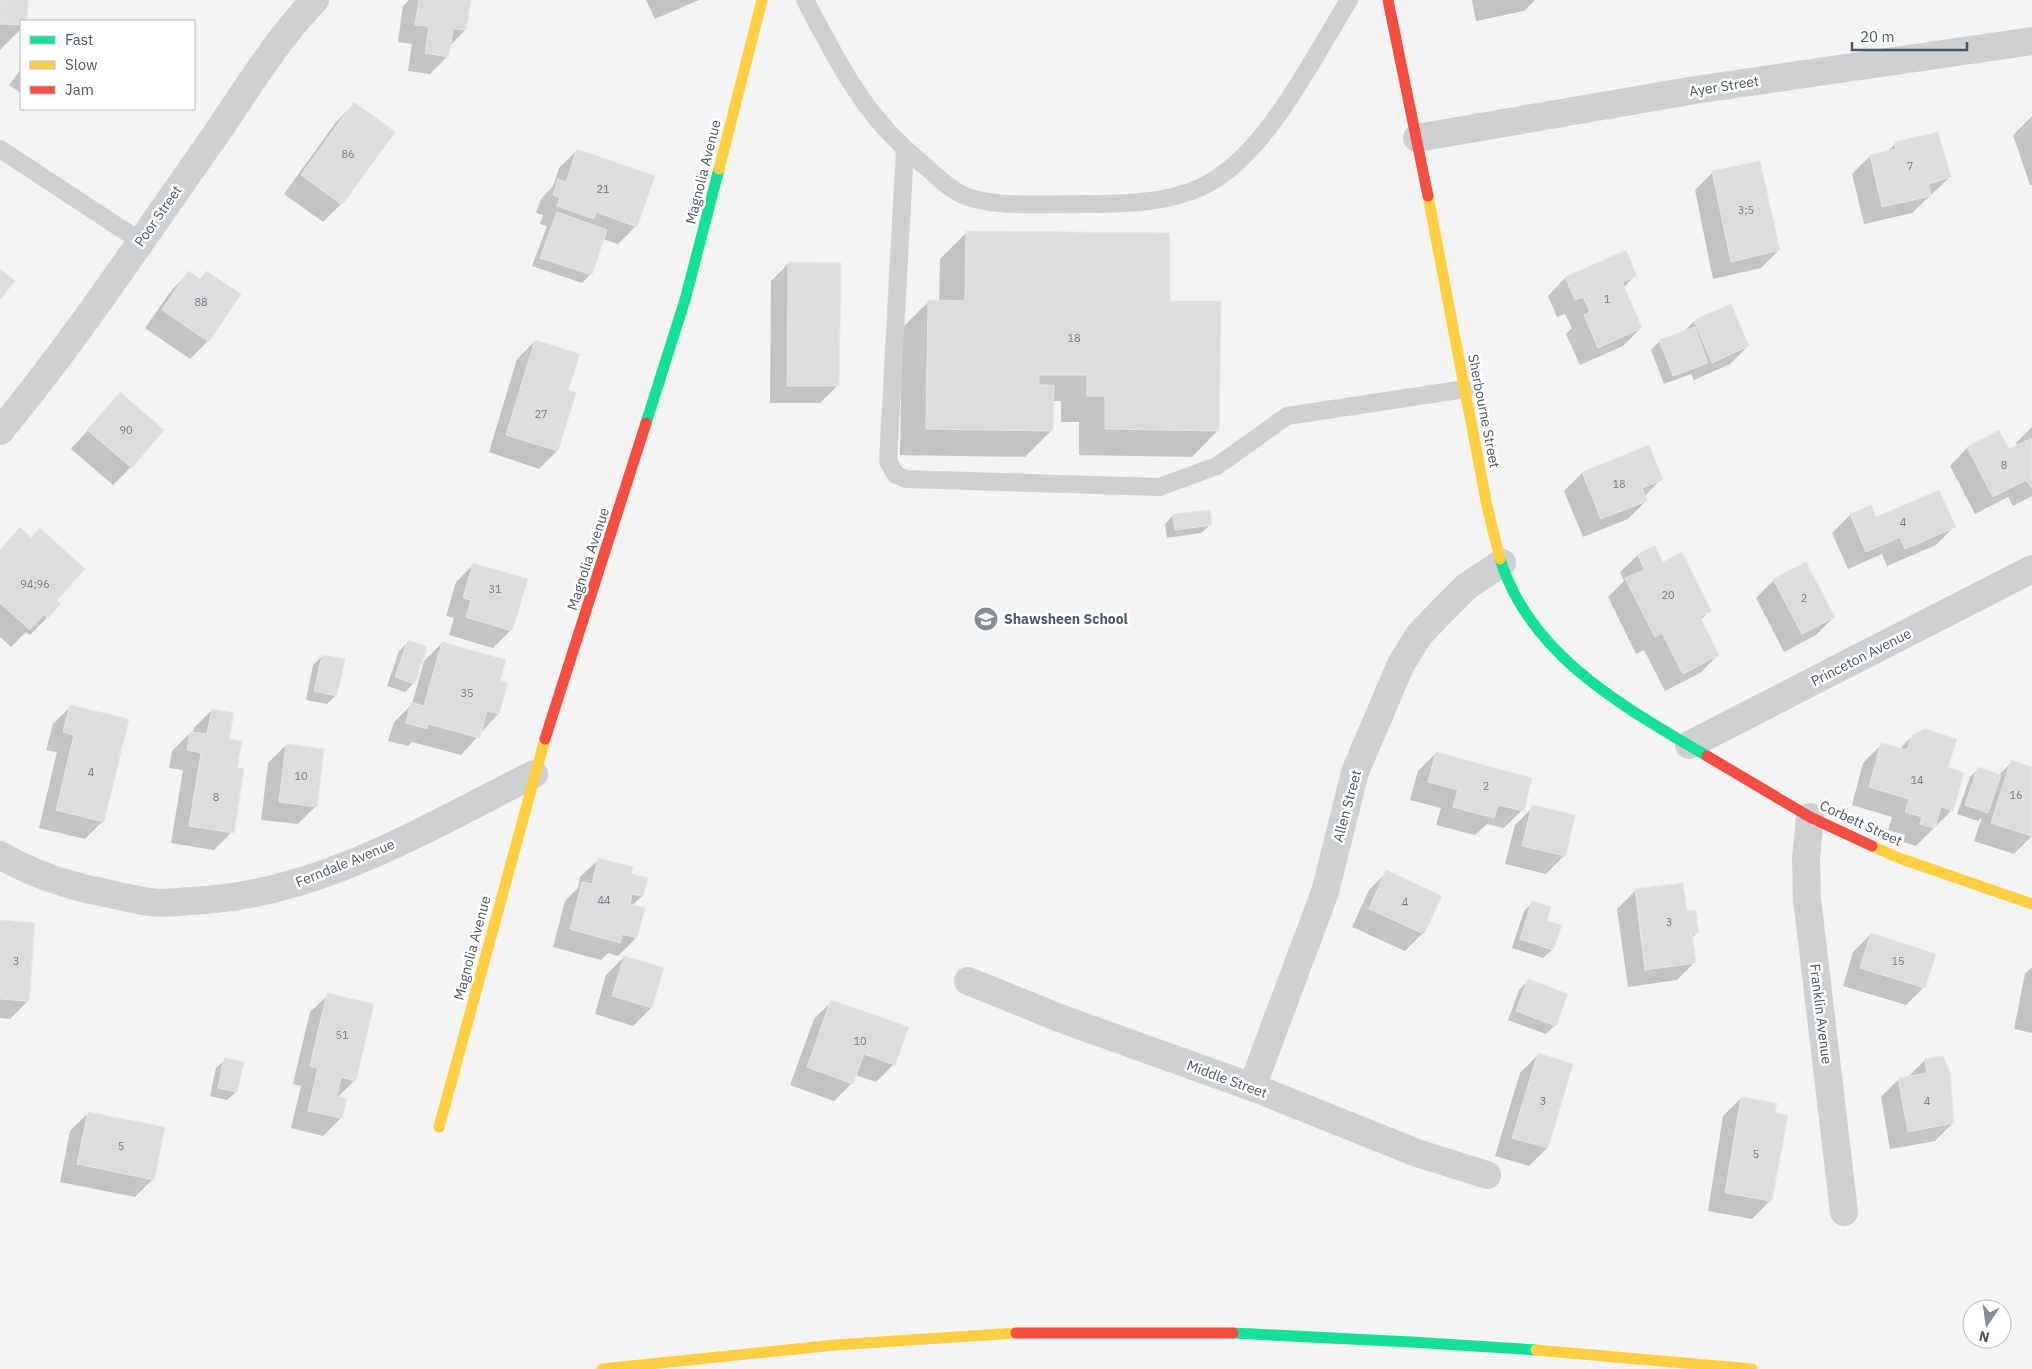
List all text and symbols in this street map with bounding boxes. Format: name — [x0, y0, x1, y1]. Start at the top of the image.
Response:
legend — [20, 20, 195, 110]
scale bar — [1852, 20, 1967, 52]
text: 20 m — [1860, 27, 1895, 46]
text: Fast — [65, 30, 93, 49]
text: Slow — [65, 55, 98, 74]
street label: Ayer Street — [1688, 72, 1760, 100]
text: Jam — [65, 80, 94, 99]
street label: Magnolia Avenue — [681, 118, 725, 226]
house number: 86 — [341, 147, 355, 161]
house number: 7 — [1907, 159, 1913, 173]
street label: Poor Street — [130, 182, 186, 250]
house number: 21 — [596, 182, 610, 196]
house number: 3;5 — [1738, 203, 1754, 217]
house number: 1 — [1604, 292, 1611, 306]
house number: 88 — [194, 295, 208, 309]
house number: 18 — [1067, 331, 1081, 345]
street label: Sherbourne Street — [1464, 353, 1504, 469]
house number: 27 — [534, 407, 548, 421]
house number: 90 — [119, 423, 133, 437]
house number: 8 — [2001, 458, 2007, 472]
house number: 18 — [1612, 477, 1626, 491]
street label: Magnolia Avenue — [563, 505, 613, 613]
house number: 4 — [1900, 515, 1907, 529]
house number: 94;96 — [20, 577, 50, 591]
house number: 31 — [488, 582, 502, 596]
house number: 20 — [1661, 588, 1675, 602]
house number: 2 — [1801, 591, 1807, 605]
school or university icon: Shawsheen School — [973, 606, 999, 632]
place label: Shawsheen School — [1004, 610, 1128, 628]
street label: Princeton Avenue — [1808, 624, 1914, 690]
house number: 35 — [460, 686, 474, 700]
house number: 4 — [88, 765, 95, 779]
street label: Allen Street — [1329, 768, 1365, 844]
house number: 10 — [294, 769, 308, 783]
house number: 14 — [1910, 773, 1924, 787]
house number: 2 — [1483, 779, 1489, 793]
house number: 16 — [2009, 788, 2023, 802]
house number: 8 — [213, 790, 219, 804]
street label: Corbett Street — [1817, 796, 1905, 850]
street label: Ferndale Avenue — [293, 835, 398, 891]
house number: 44 — [597, 893, 611, 907]
street label: Magnolia Avenue — [449, 894, 495, 1002]
house number: 4 — [1402, 895, 1409, 909]
house number: 3 — [1666, 915, 1672, 929]
house number: 3 — [13, 954, 19, 968]
house number: 15 — [1891, 954, 1905, 968]
street label: Franklin Avenue — [1806, 963, 1836, 1065]
house number: 51 — [335, 1028, 349, 1042]
house number: 10 — [853, 1034, 867, 1048]
street label: Middle Street — [1184, 1056, 1270, 1102]
house number: 3 — [1540, 1094, 1546, 1108]
house number: 4 — [1924, 1094, 1931, 1108]
house number: 5 — [118, 1139, 124, 1153]
house number: 5 — [1753, 1147, 1759, 1161]
north arrow — [1962, 1299, 2012, 1349]
text: N — [1977, 1327, 1991, 1347]

